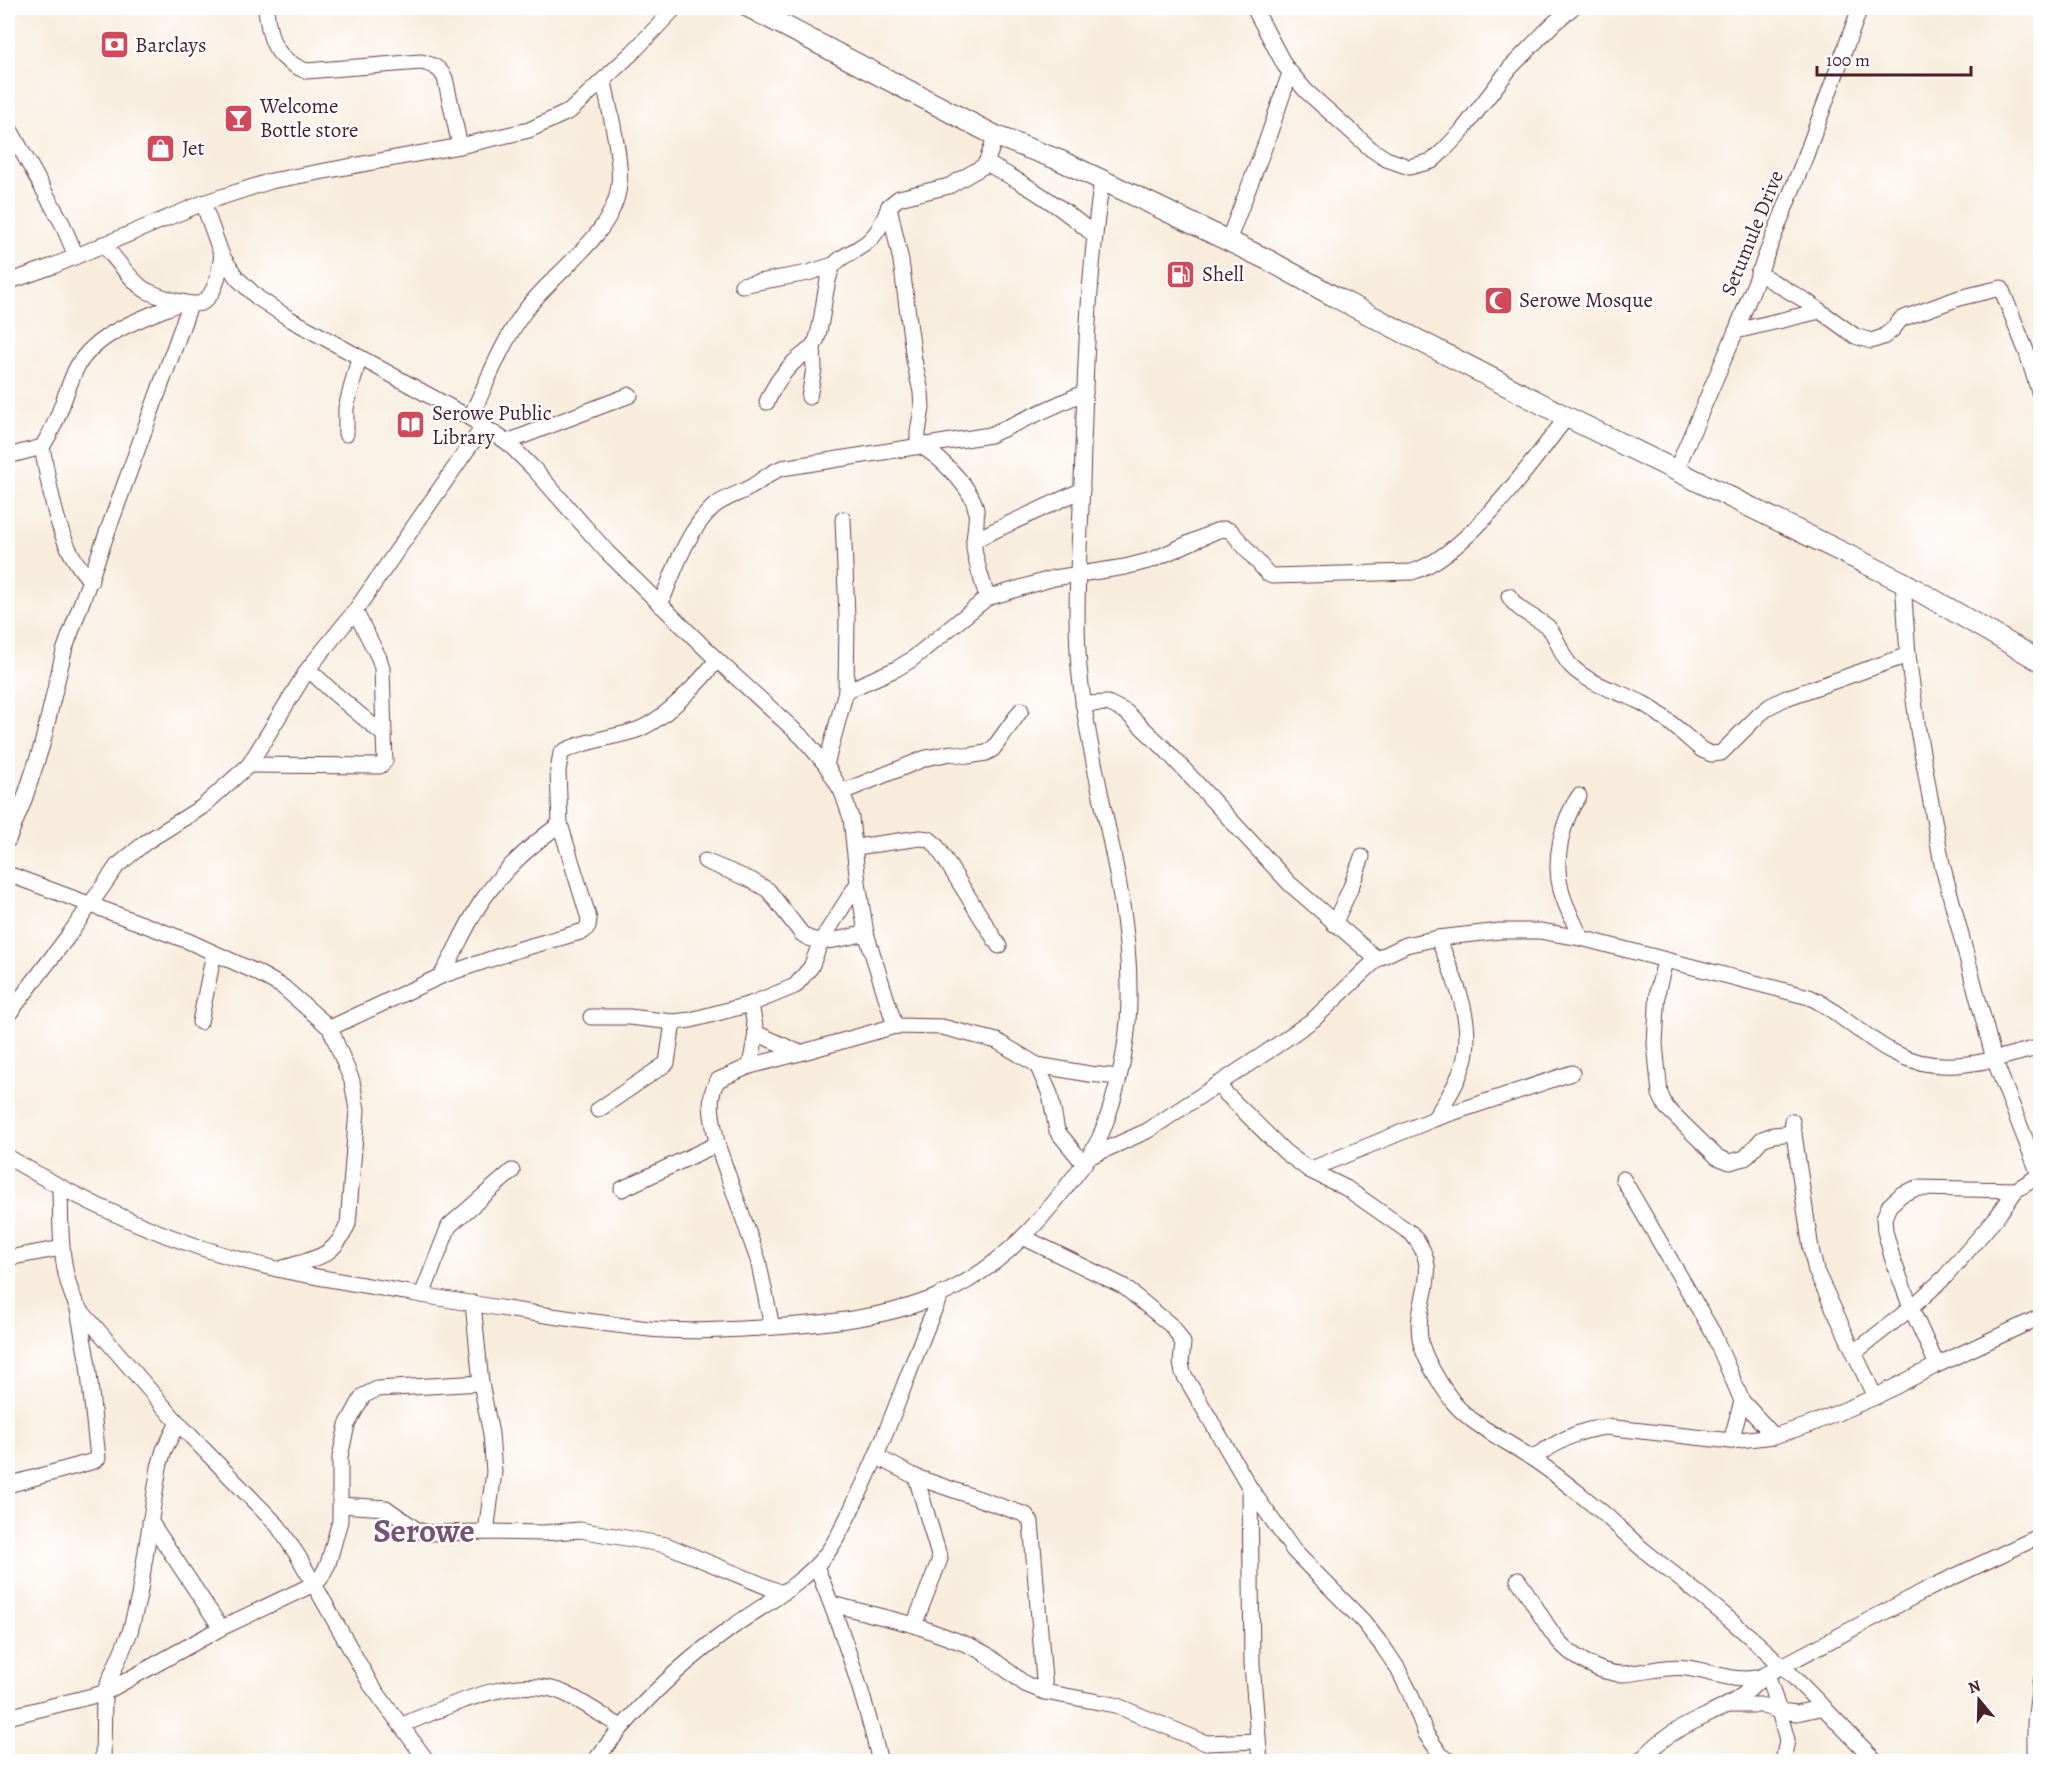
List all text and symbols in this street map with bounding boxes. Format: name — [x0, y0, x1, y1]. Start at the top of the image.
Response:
bank icon: Barclays — [98, 29, 130, 61]
place label: Barclays — [135, 31, 206, 59]
scale bar — [1817, 39, 1972, 77]
text: 100 m — [1826, 48, 1870, 72]
place label: Welcome Bottle store — [259, 92, 358, 144]
bar icon: Welcome Bottle store — [223, 102, 255, 134]
shop icon: Jet — [145, 132, 177, 164]
place label: Jet — [182, 134, 204, 162]
street label: Setumule Drive — [1714, 166, 1790, 300]
fuel station icon: Shell — [1165, 258, 1197, 290]
place label: Shell — [1202, 260, 1244, 288]
mosque icon: Serowe Mosque — [1482, 284, 1514, 316]
place label: Serowe Mosque — [1519, 286, 1653, 314]
place label: Serowe Public Library — [432, 399, 552, 451]
library icon: Serowe Public Library — [395, 409, 427, 441]
district label: Serowe — [373, 1508, 475, 1553]
north arrow — [1949, 1670, 2009, 1730]
text: N — [1965, 1674, 1984, 1699]

